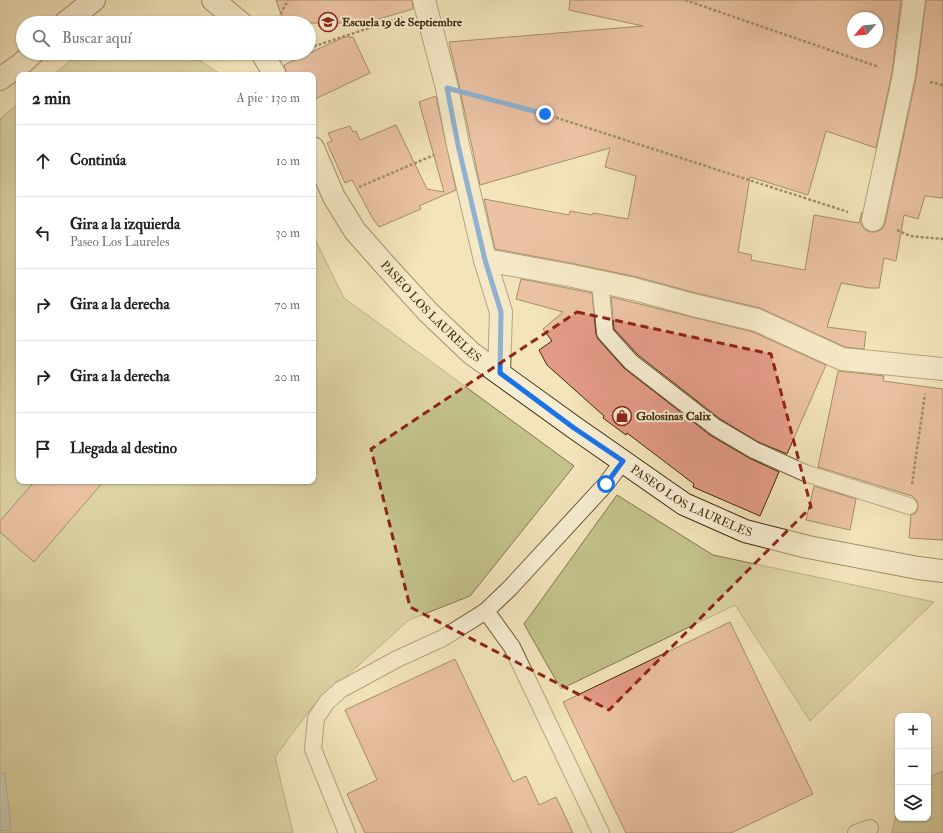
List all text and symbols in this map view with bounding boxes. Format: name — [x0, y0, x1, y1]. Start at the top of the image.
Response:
school or university icon: Escuela 19 de Septiembre — [317, 11, 339, 33]
north arrow — [847, 12, 883, 48]
place label: Escuela 19 de Septiembre — [342, 15, 463, 30]
search box — [16, 16, 316, 60]
icon: search — [30, 27, 52, 49]
text: Buscar aquí — [62, 29, 131, 48]
text: 2 min — [32, 88, 71, 109]
text: A pie · 130 m — [237, 90, 300, 106]
route end — [536, 105, 554, 123]
icon: ahead — [32, 150, 54, 172]
text: Continúa — [70, 151, 126, 170]
text: 10 m — [276, 153, 300, 169]
text: Gira a la izquierda — [70, 215, 180, 234]
icon: left — [32, 222, 54, 244]
text: 30 m — [276, 225, 300, 241]
text: Paseo Los Laureles — [70, 234, 169, 250]
street label: PASEO LOS LAURELES — [377, 258, 484, 366]
icon: right — [32, 294, 54, 316]
text: Gira a la derecha — [70, 295, 170, 314]
text: 70 m — [275, 297, 300, 313]
icon: right — [32, 366, 54, 388]
text: Gira a la derecha — [70, 367, 170, 386]
text: 20 m — [274, 369, 300, 385]
shop icon: Golosinas Calix — [611, 405, 633, 427]
place label: Golosinas Calix — [636, 409, 712, 424]
icon: arrive — [32, 438, 54, 460]
text: Llegada al destino — [70, 439, 177, 458]
street label: PASEO LOS LAURELES — [627, 462, 754, 540]
route start — [597, 475, 615, 493]
map controls — [895, 713, 931, 821]
button: + — [895, 713, 931, 749]
button: − — [895, 749, 931, 785]
button: layers — [895, 785, 931, 821]

